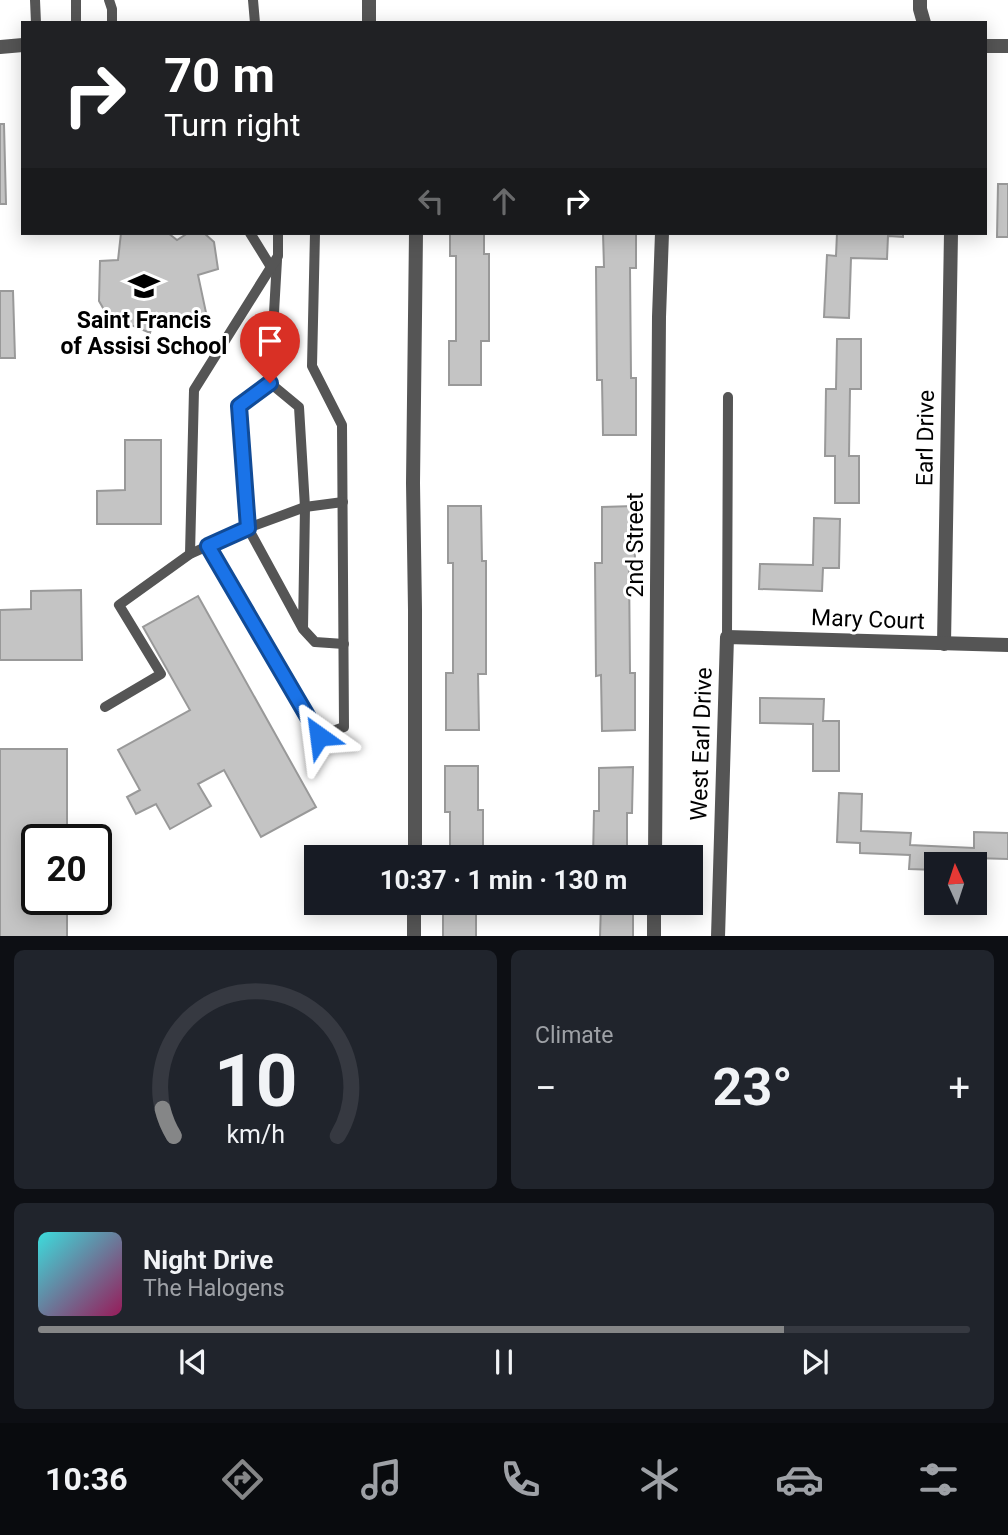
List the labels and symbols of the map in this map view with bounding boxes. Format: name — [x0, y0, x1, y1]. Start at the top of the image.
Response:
school or university icon: Saint Francis of Assisi School — [127, 269, 161, 303]
place label: Saint Francis of Assisi School — [61, 307, 227, 360]
pin — [240, 311, 300, 383]
street label: Earl Drive — [911, 390, 940, 486]
street label: 2nd Street — [622, 493, 649, 597]
street label: Mary Court — [811, 604, 925, 635]
street label: West Earl Drive — [685, 667, 718, 821]
position arrow — [282, 699, 356, 773]
speed limit sign: 20 — [21, 824, 112, 915]
north arrow — [924, 852, 987, 915]

